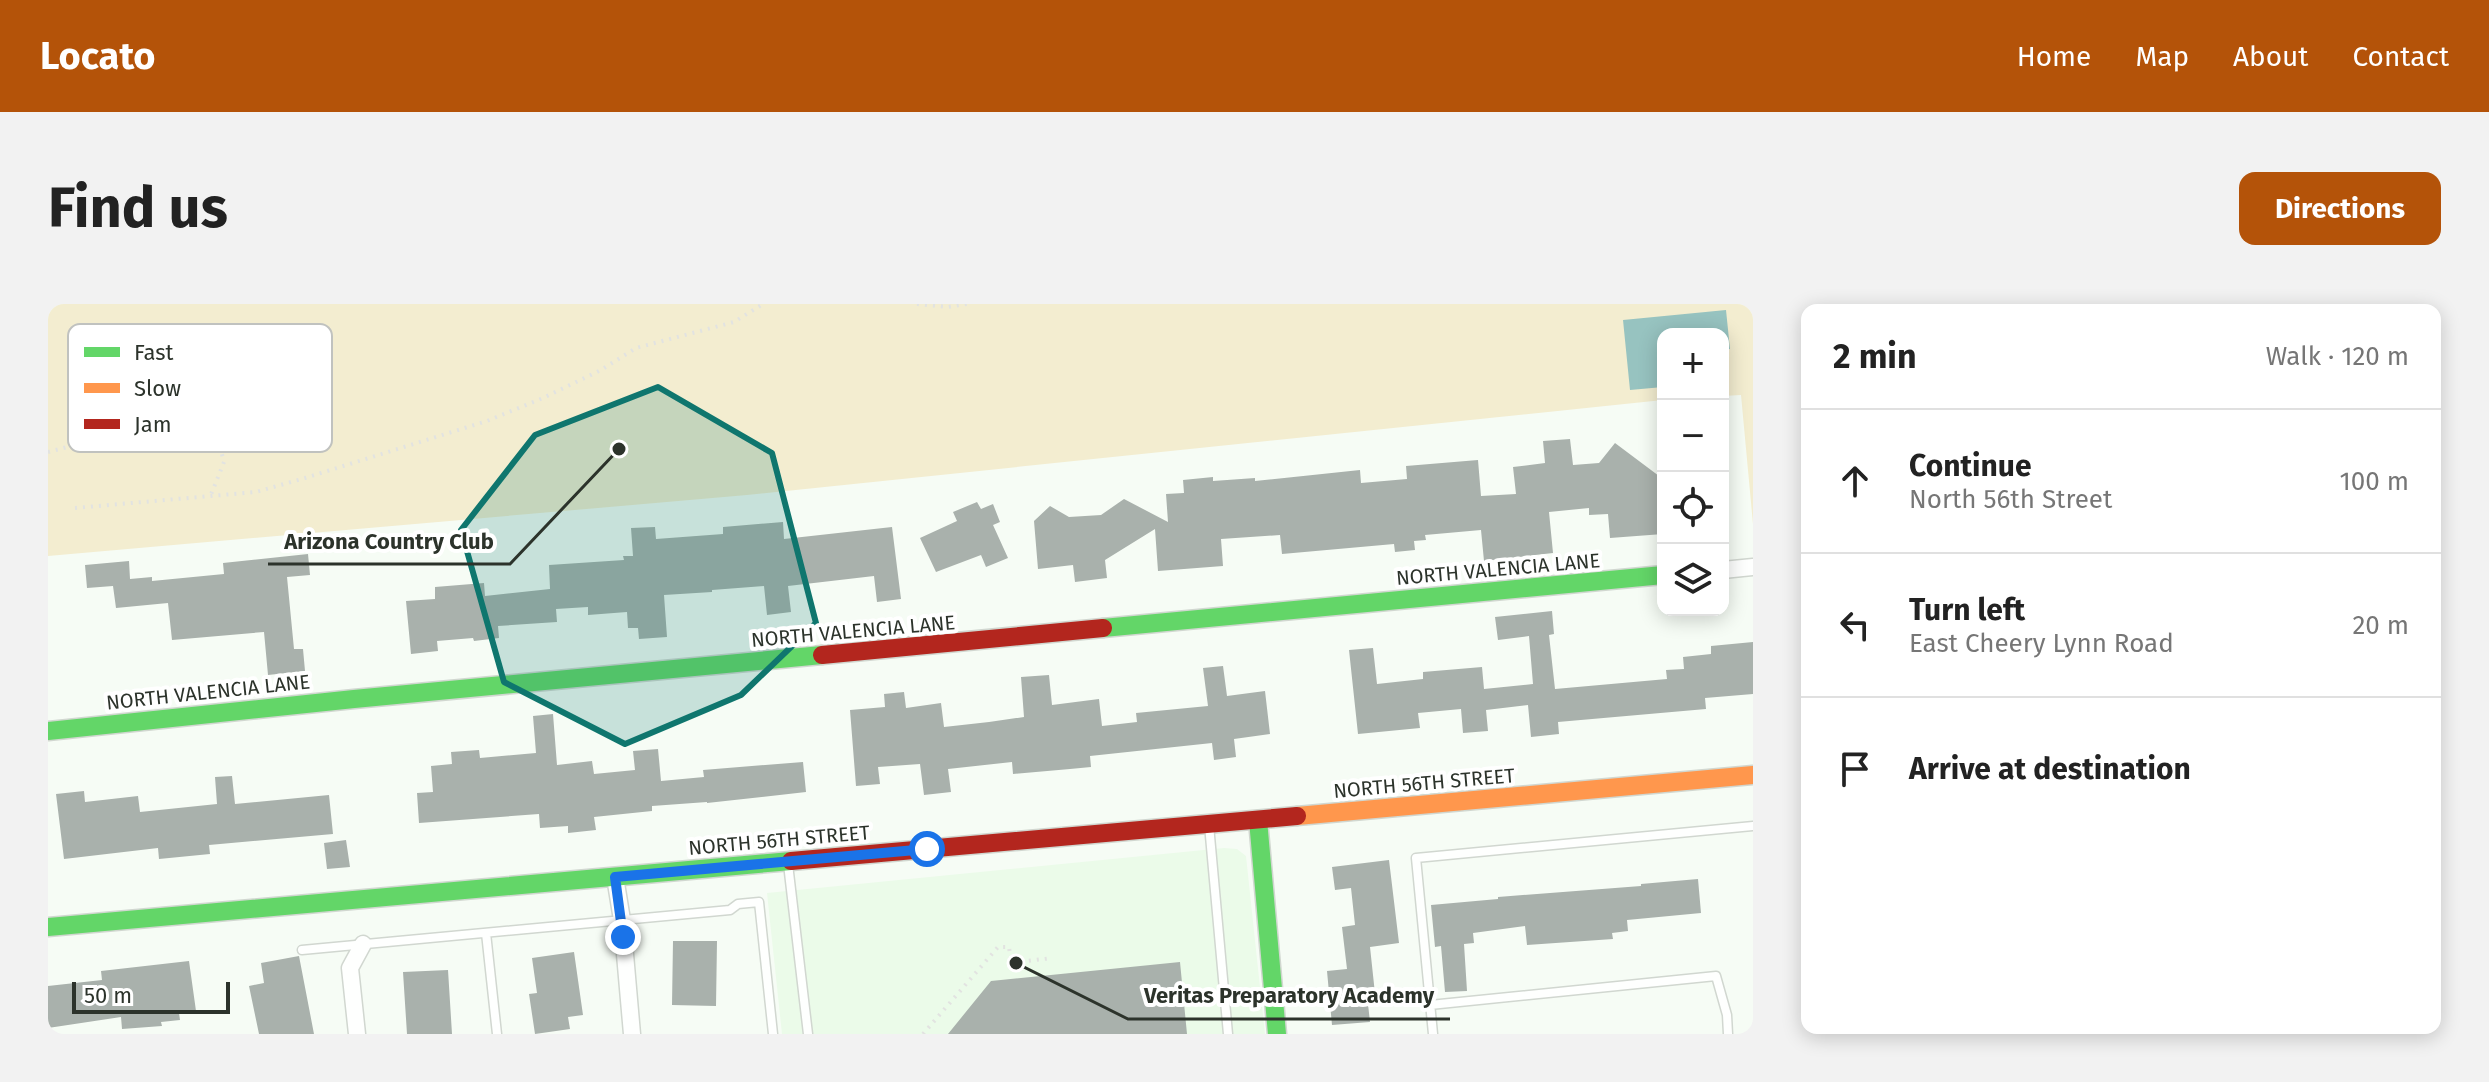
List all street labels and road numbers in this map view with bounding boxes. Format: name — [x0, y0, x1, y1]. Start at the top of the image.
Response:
street label: NORTH VALENCIA LANE — [1395, 548, 1601, 590]
street label: NORTH VALENCIA LANE — [750, 610, 956, 652]
street label: NORTH VALENCIA LANE — [105, 669, 311, 715]
street label: NORTH 56TH STREET — [1332, 763, 1516, 803]
street label: NORTH 56TH STREET — [687, 820, 871, 860]

